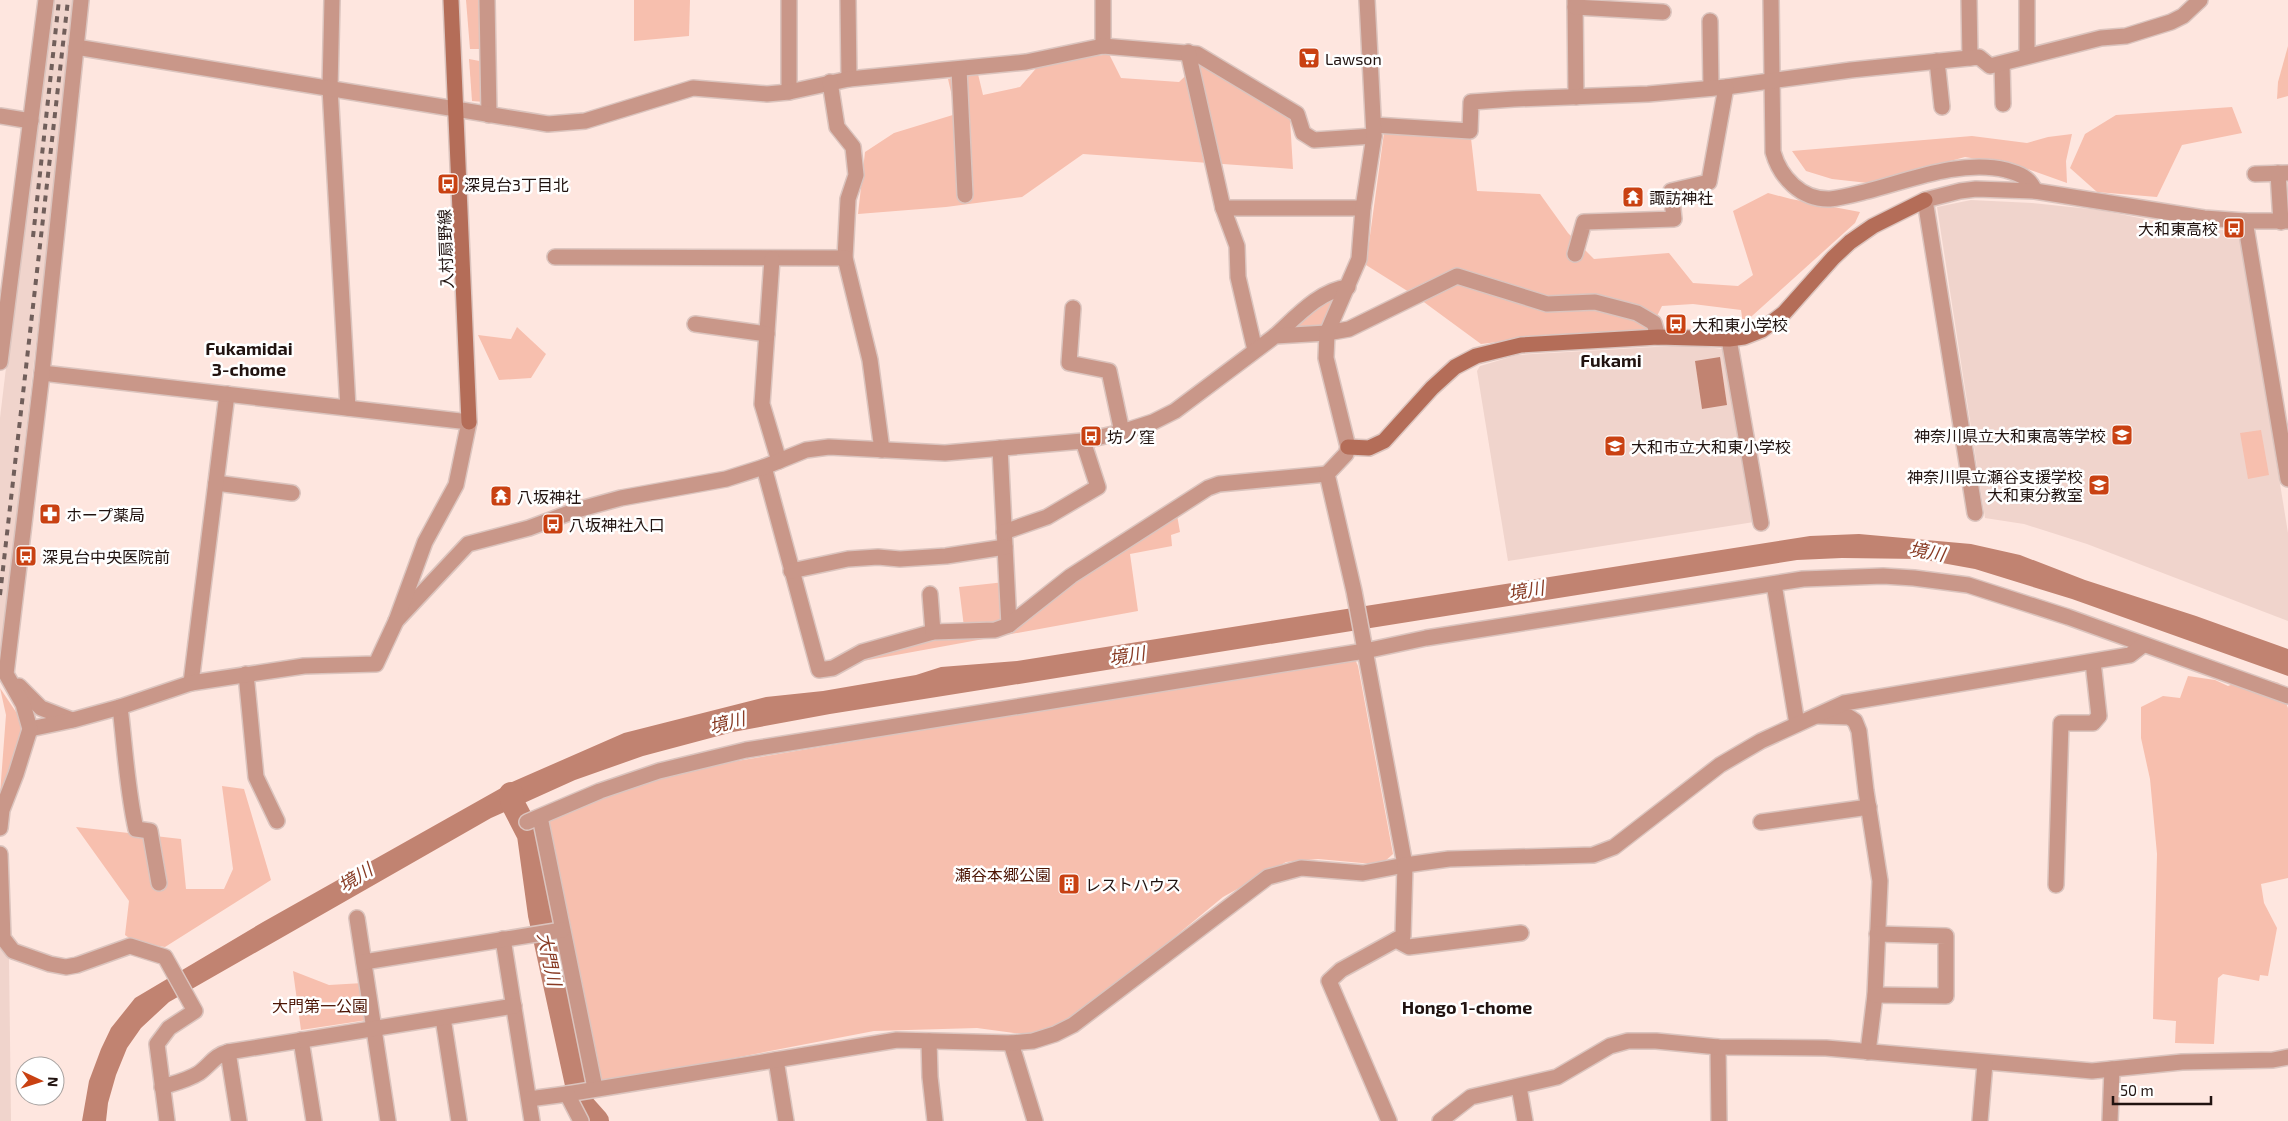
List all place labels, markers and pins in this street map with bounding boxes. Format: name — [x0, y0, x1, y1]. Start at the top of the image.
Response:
supermarket icon: Lawson — [1297, 46, 1321, 70]
place label: Lawson — [1325, 49, 1382, 68]
bus stop icon: 深見台3丁目北 — [436, 172, 460, 196]
place label: 深見台3丁目北 — [464, 175, 569, 194]
temple icon: 諏訪神社 — [1621, 185, 1645, 209]
place label: 諏訪神社 — [1649, 188, 1713, 207]
bus stop icon: 大和東高校 — [2222, 216, 2246, 240]
place label: 大和東高校 — [2138, 219, 2218, 238]
bus stop icon: 大和東小学校 — [1664, 312, 1688, 336]
place label: 大和東小学校 — [1692, 315, 1788, 334]
school or university icon: 神奈川県立大和東高等学校 — [2110, 423, 2134, 447]
bus stop icon: 坊ノ窪 — [1079, 424, 1103, 448]
place label: 神奈川県立大和東高等学校 — [1914, 426, 2106, 445]
place label: 坊ノ窪 — [1107, 427, 1155, 446]
school or university icon: 大和市立大和東小学校 — [1603, 434, 1627, 458]
place label: 大和市立大和東小学校 — [1631, 437, 1791, 456]
place label: 神奈川県立瀬谷支援学校 大和東分教室 — [1907, 467, 2083, 504]
school or university icon: 神奈川県立瀬谷支援学校 大和東分教室 — [2087, 473, 2111, 497]
temple icon: 八坂神社 — [489, 484, 513, 508]
place label: 八坂神社 — [517, 487, 581, 506]
pharmacy icon: ホープ薬局 — [38, 502, 62, 526]
place label: ホープ薬局 — [66, 505, 145, 524]
bus stop icon: 八坂神社入口 — [541, 512, 565, 536]
place label: 八坂神社入口 — [569, 515, 665, 534]
bus stop icon: 深見台中央医院前 — [14, 544, 38, 568]
place label: 深見台中央医院前 — [42, 547, 170, 566]
building icon: レストハウス — [1057, 872, 1081, 896]
place label: レストハウス — [1085, 875, 1181, 894]

